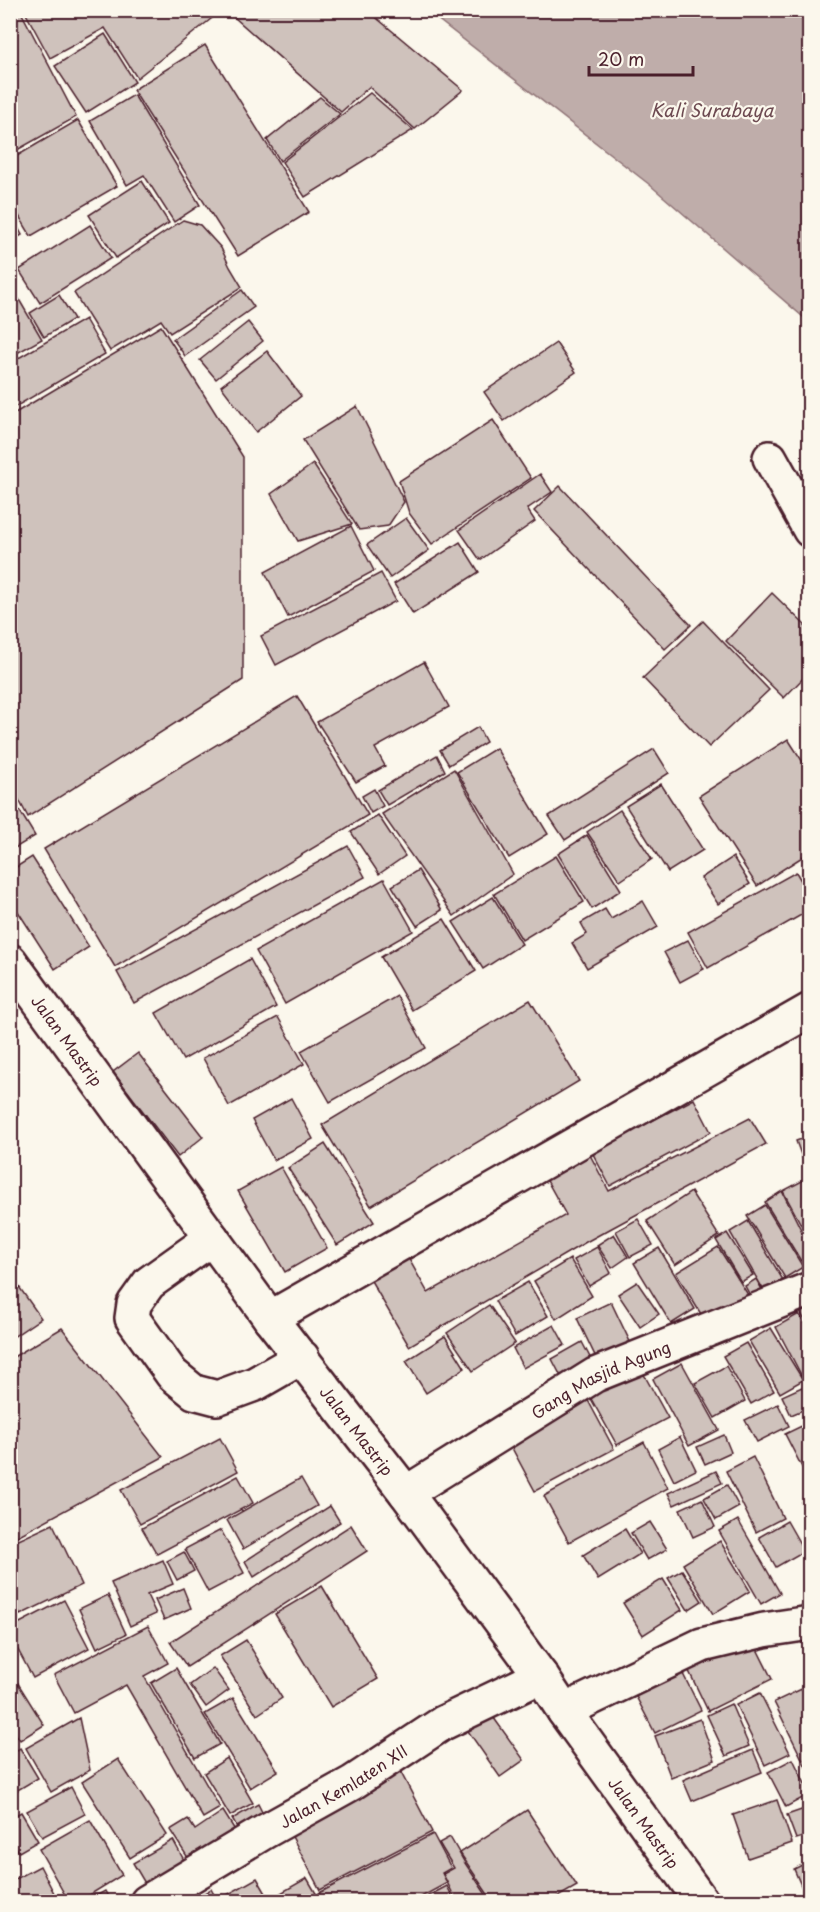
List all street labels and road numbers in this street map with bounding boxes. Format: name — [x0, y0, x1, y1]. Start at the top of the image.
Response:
street label: Jalan Mastrip — [26, 990, 109, 1091]
street label: Gang Masjid Agung — [526, 1334, 674, 1424]
street label: Jalan Mastrip — [315, 1380, 400, 1480]
street label: Jalan Kemlaten XII — [274, 1738, 412, 1833]
street label: Jalan Mastrip — [603, 1772, 686, 1873]

